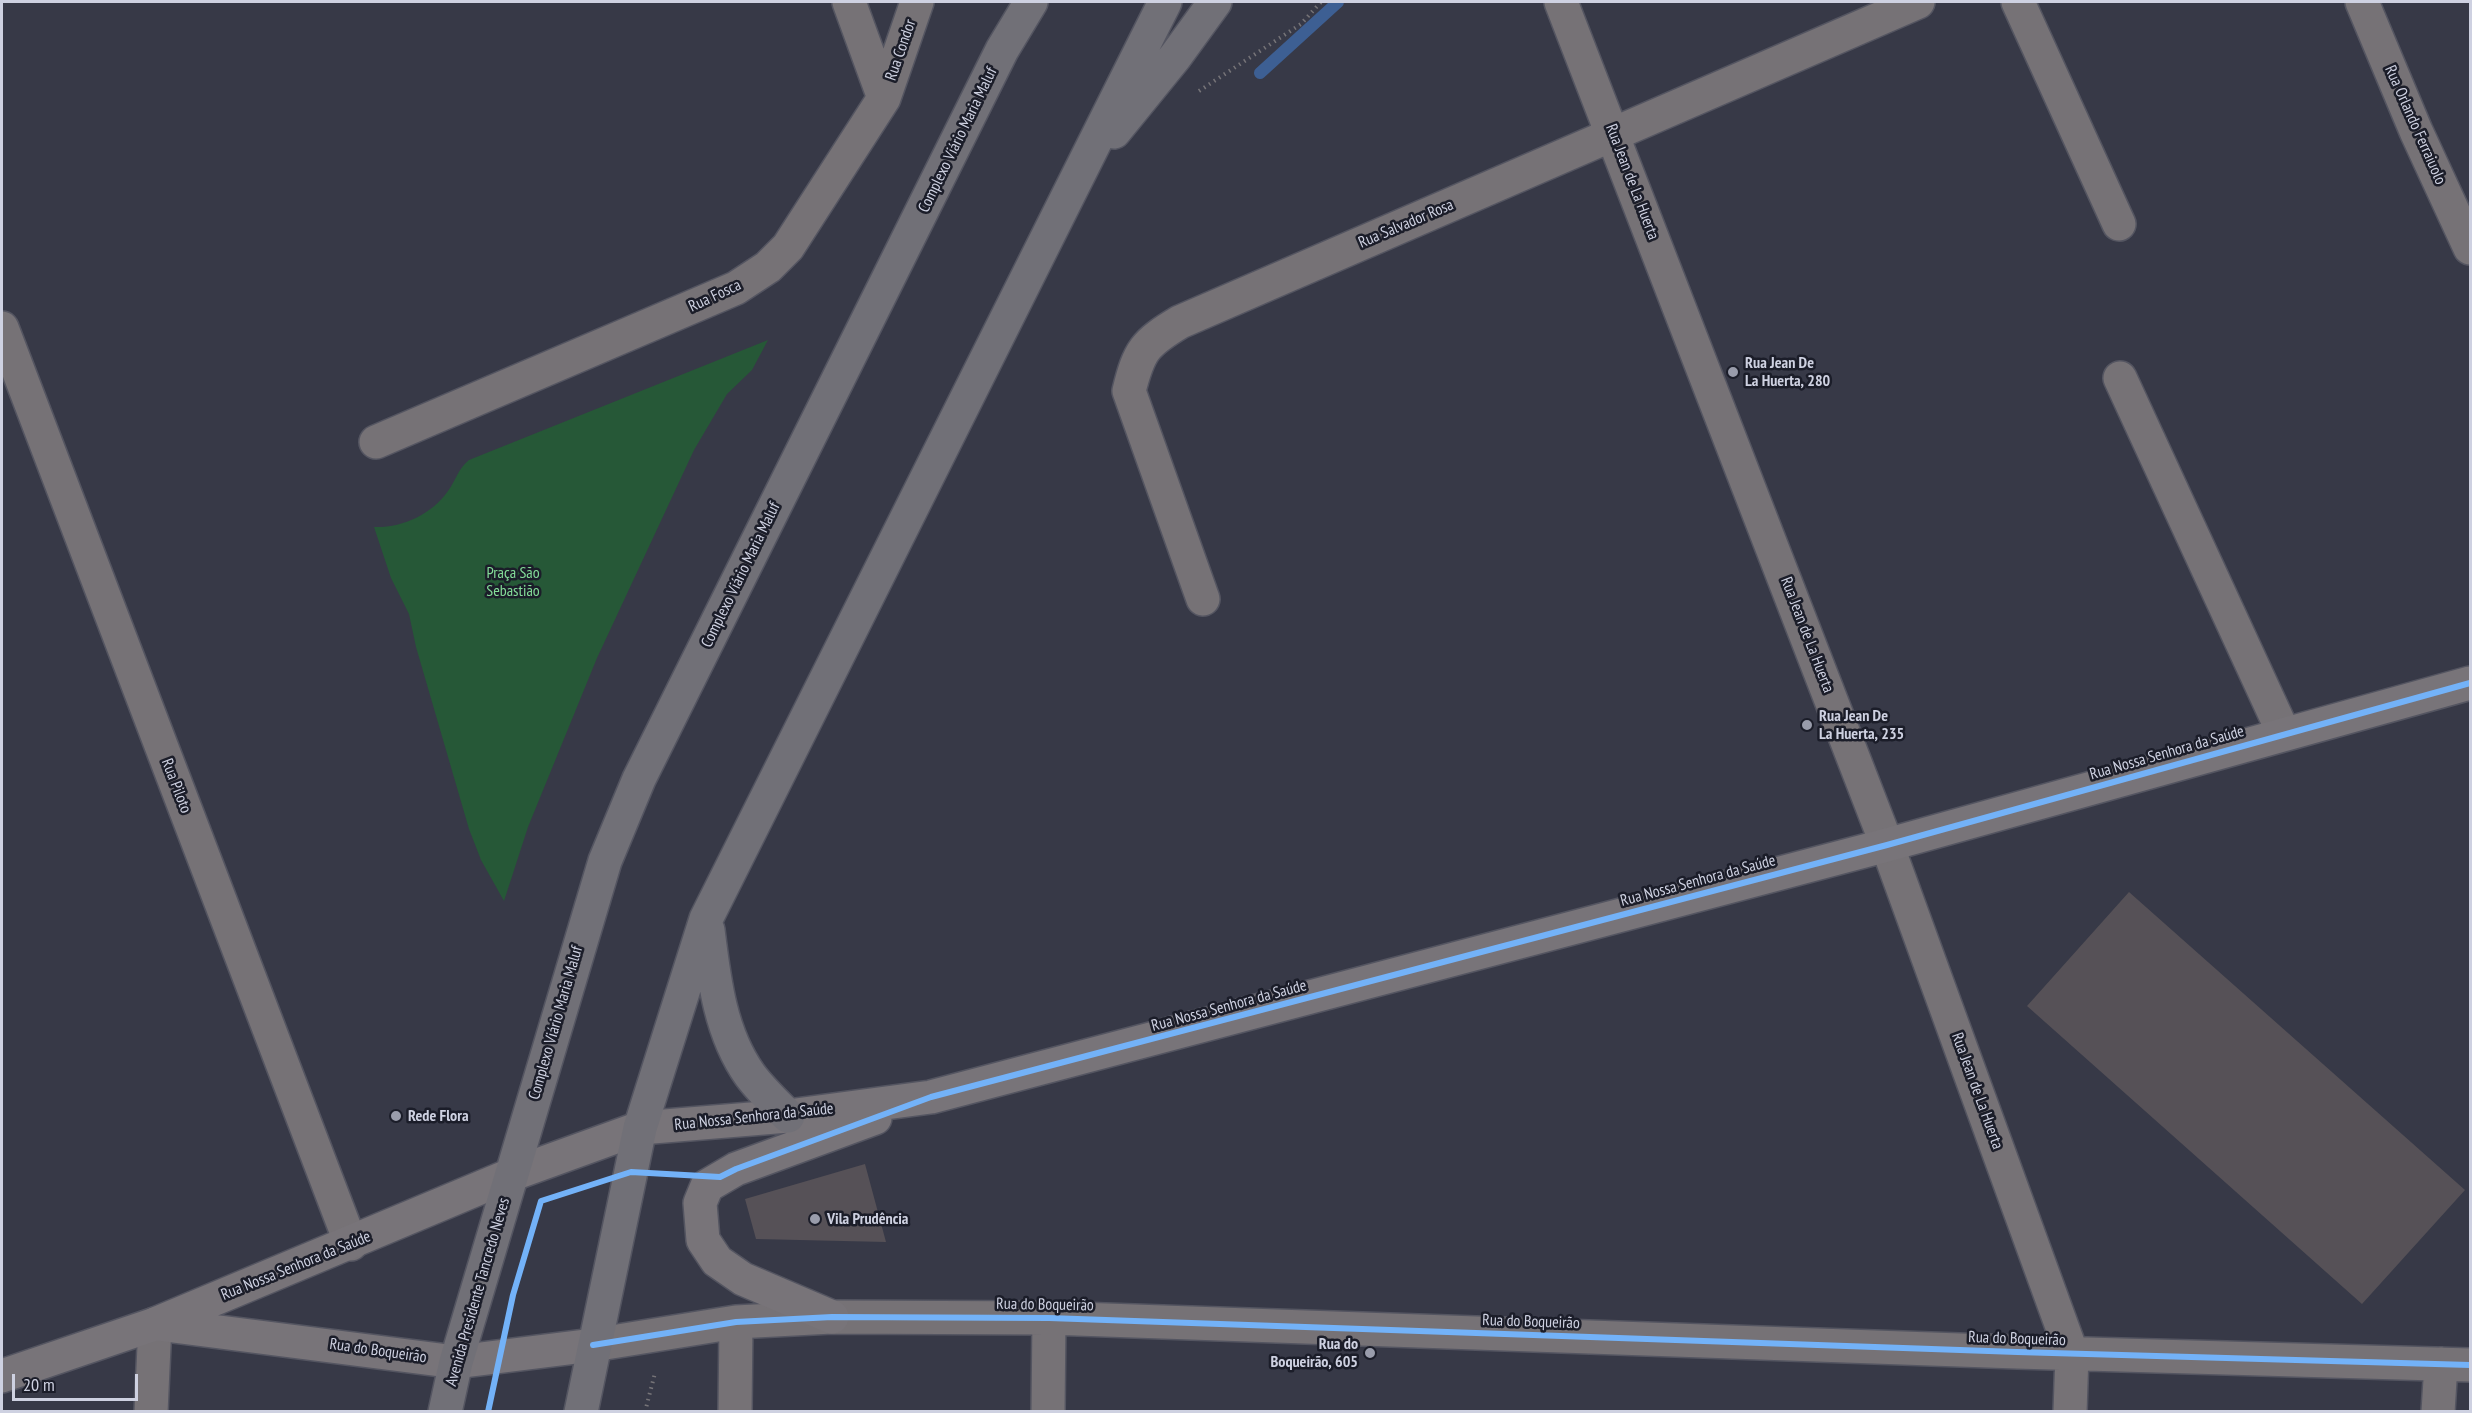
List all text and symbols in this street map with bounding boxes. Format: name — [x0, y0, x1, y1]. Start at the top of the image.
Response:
street label: Rua Condor — [882, 17, 920, 83]
street label: Rua Orlando Ferraiuolo — [2380, 62, 2450, 188]
street label: Complexo Viário Maria Maluf — [915, 64, 1001, 216]
street label: Rua Jean de La Huerta — [1601, 121, 1663, 243]
street label: Rua Salvador Rosa — [1356, 195, 1456, 253]
street label: Rua Fosca — [686, 276, 744, 316]
place label: Rua Jean De La Huerta, 280 — [1745, 353, 1830, 391]
marker: Rua Jean De La Huerta, 280 — [1726, 365, 1740, 379]
street label: Complexo Viário Maria Maluf — [698, 499, 784, 651]
park label: Praça São Sebastião — [486, 563, 540, 601]
street label: Rua Jean de La Huerta — [1776, 574, 1838, 696]
place label: Rua Jean De La Huerta, 235 — [1819, 706, 1904, 744]
marker: Rua Jean De La Huerta, 235 — [1800, 718, 1814, 732]
street label: Rua Nossa Senhora da Saúde — [2088, 722, 2246, 784]
street label: Rua Piloto — [157, 756, 195, 816]
street label: Rua Nossa Senhora da Saúde — [1618, 851, 1778, 911]
street label: Complexo Viário Maria Maluf — [525, 944, 587, 1102]
street label: Rua Nossa Senhora da Saúde — [1149, 976, 1309, 1036]
street label: Rua Jean de La Huerta — [1947, 1030, 2007, 1152]
street label: Rua Nossa Senhora da Saúde — [674, 1099, 834, 1135]
place label: Rede Flora — [408, 1106, 469, 1126]
marker: Rede Flora — [389, 1109, 403, 1123]
street label: Avenida Presidente Tancredo Neves — [442, 1196, 514, 1388]
place label: Vila Prudência — [827, 1209, 908, 1229]
marker: Vila Prudência — [808, 1212, 822, 1226]
street label: Rua Nossa Senhora da Saúde — [218, 1227, 374, 1305]
street label: Rua do Boqueirão — [996, 1295, 1094, 1315]
street label: Rua do Boqueirão — [1482, 1311, 1580, 1333]
street label: Rua do Boqueirão — [1968, 1328, 2066, 1350]
place label: Rua do Boqueirão, 605 — [1270, 1334, 1358, 1372]
street label: Rua do Boqueirão — [328, 1335, 428, 1367]
marker: Rua do Boqueirão, 605 — [1363, 1346, 1377, 1360]
scale bar — [15, 1362, 141, 1400]
text: 20 m — [23, 1373, 55, 1396]

